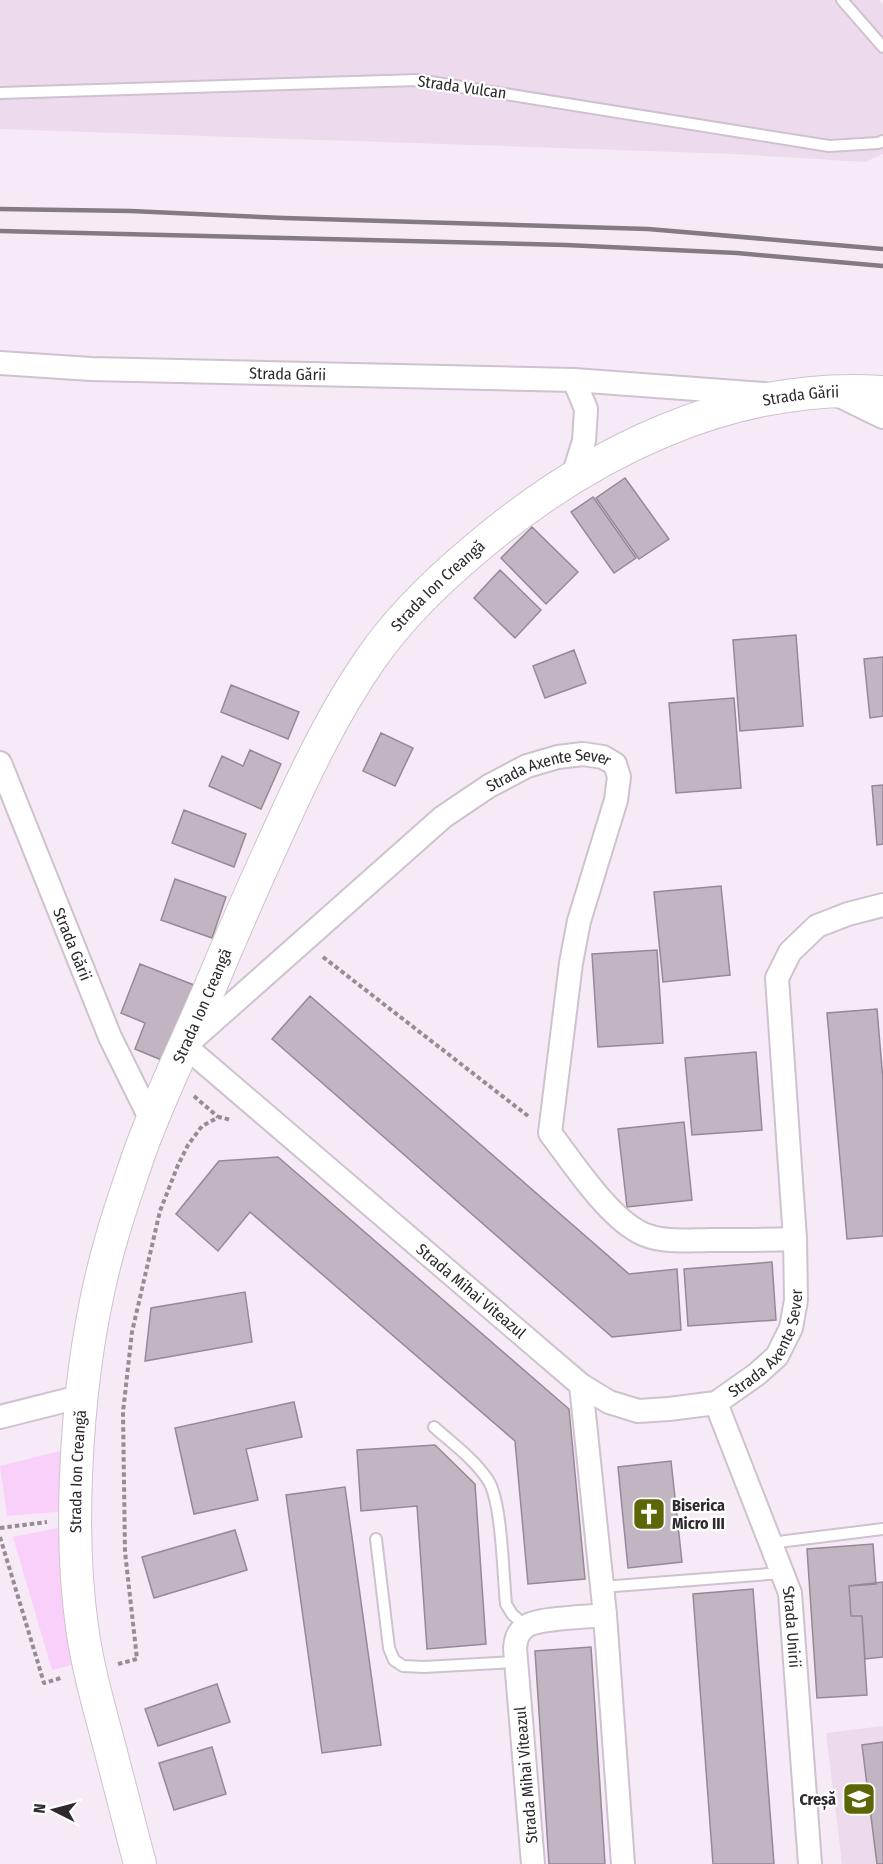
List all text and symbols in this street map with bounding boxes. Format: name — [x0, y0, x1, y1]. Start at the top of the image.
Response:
street label: Strada Vulcan — [416, 71, 508, 103]
street label: Strada Gării — [249, 363, 326, 384]
street label: Strada Gării — [761, 382, 839, 409]
street label: Strada Ion Creangă — [387, 536, 488, 635]
street label: Strada Axente Sever — [483, 745, 615, 795]
street label: Strada Gării — [49, 905, 96, 983]
street label: Strada Ion Creangă — [168, 945, 235, 1066]
street label: Strada Mihai Viteazul — [412, 1240, 530, 1342]
street label: Strada Axente Sever — [724, 1288, 806, 1401]
street label: Strada Ion Creangă — [66, 1409, 90, 1533]
church icon: Biserica Micro III — [631, 1496, 667, 1532]
place label: Biserica Micro III — [672, 1496, 725, 1533]
street label: Strada Unirii — [779, 1583, 805, 1669]
street label: Strada Mihai Viteazul — [511, 1706, 541, 1844]
north arrow — [24, 1780, 84, 1840]
school or university icon: Creșă — [841, 1781, 877, 1817]
place label: Creșă — [799, 1790, 836, 1810]
text: N — [30, 1803, 50, 1814]

